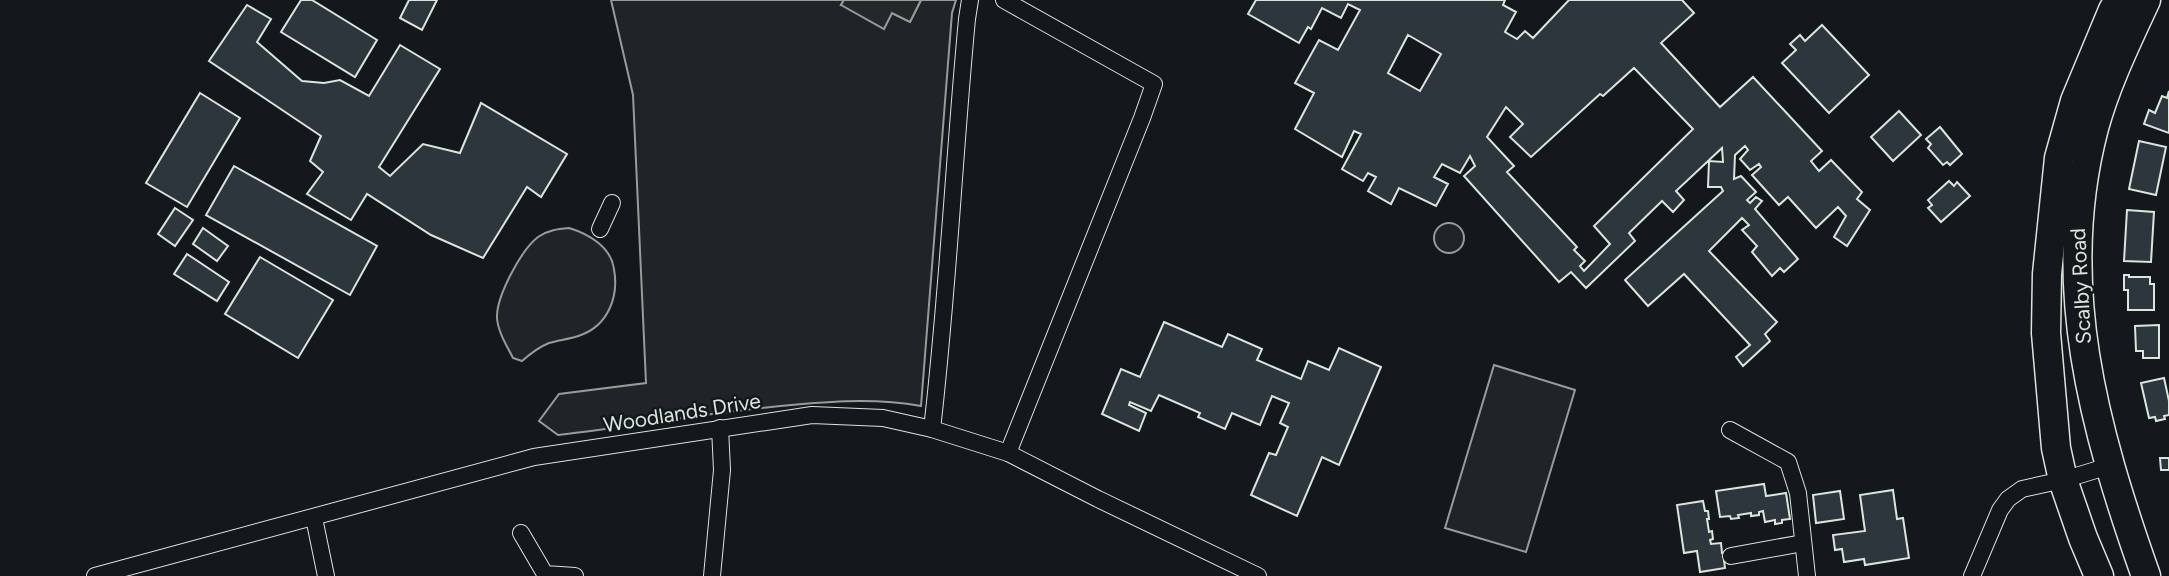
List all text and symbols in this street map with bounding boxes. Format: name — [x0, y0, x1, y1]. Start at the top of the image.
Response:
street label: Scalby Road — [2065, 227, 2096, 345]
street label: Woodlands Drive — [602, 388, 762, 437]

